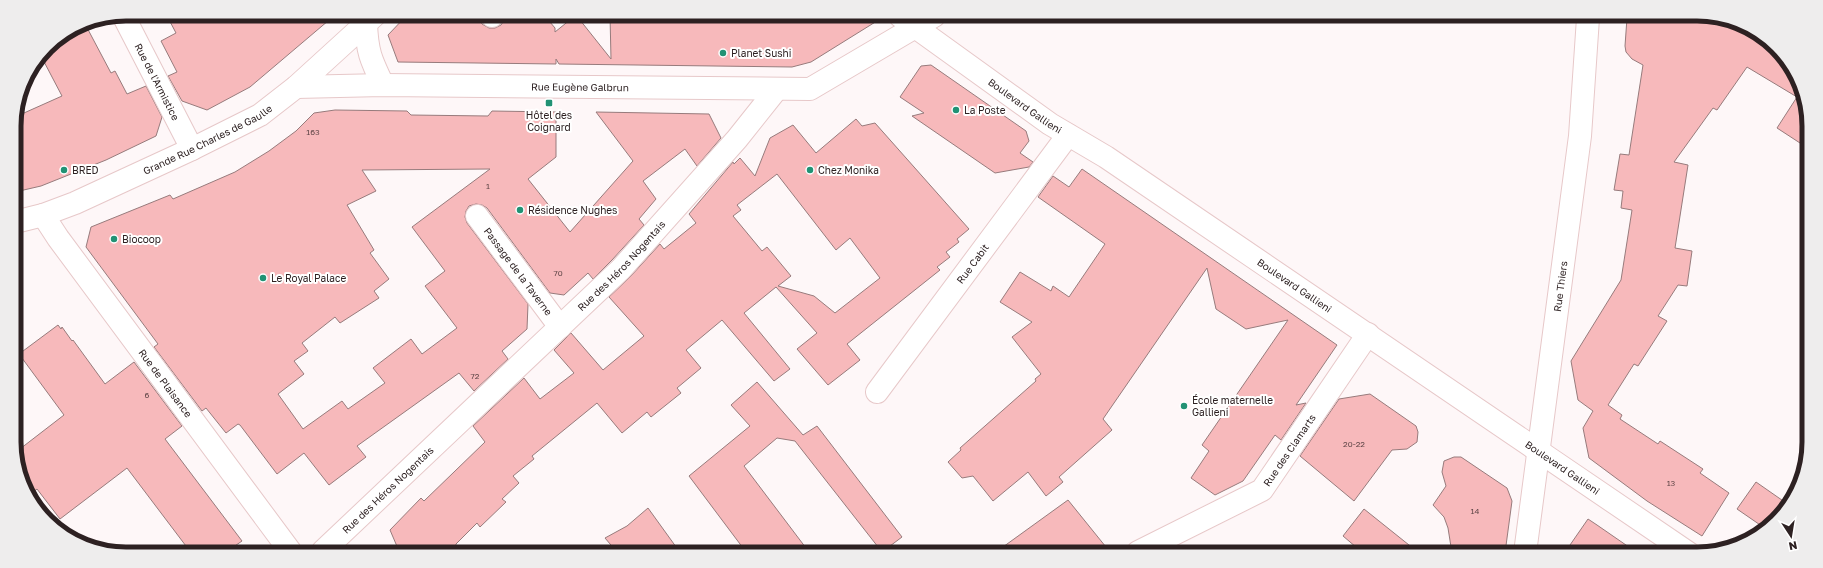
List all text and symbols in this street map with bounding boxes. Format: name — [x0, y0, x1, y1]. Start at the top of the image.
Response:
street label: Rue de l'Armistice — [133, 41, 182, 122]
place label: Planet Sushi — [731, 47, 791, 59]
marker: Planet Sushi — [718, 48, 728, 58]
street label: Boulevard Gallieni — [986, 76, 1064, 136]
street label: Rue Eugène Galbrun — [531, 80, 629, 93]
marker: Hôtel des Coignard — [544, 98, 554, 108]
street label: Grande Rue Charles de Gaulle — [141, 102, 274, 177]
place label: La Poste — [964, 104, 1006, 116]
marker: La Poste — [951, 105, 961, 115]
place label: Hôtel des Coignard — [526, 109, 572, 133]
house number: 163 — [306, 127, 320, 137]
place label: BRED — [72, 164, 99, 176]
place label: Chez Monika — [818, 164, 879, 176]
marker: BRED — [59, 165, 69, 175]
marker: Chez Monika — [805, 165, 815, 175]
house number: 1 — [486, 181, 490, 191]
place label: Résidence Nughes — [528, 204, 617, 216]
marker: Résidence Nughes — [515, 205, 525, 215]
street label: Rue des Héros Nogentais — [575, 218, 668, 313]
street label: Passage de la Taverne — [482, 225, 555, 318]
place label: Biocoop — [122, 233, 161, 245]
marker: Biocoop — [109, 234, 119, 244]
street label: Rue Cabit — [954, 241, 991, 286]
street label: Boulevard Gallieni — [1255, 256, 1334, 315]
street label: Rue Thiers — [1551, 260, 1569, 312]
house number: 70 — [553, 268, 563, 278]
place label: Le Royal Palace — [271, 272, 346, 284]
marker: Le Royal Palace — [258, 273, 268, 283]
street label: Rue de Plaisance — [136, 347, 195, 420]
house number: 72 — [471, 371, 480, 381]
house number: 6 — [145, 390, 150, 400]
place label: École maternelle Gallieni — [1192, 394, 1273, 418]
marker: École maternelle Gallieni — [1179, 401, 1189, 411]
street label: Rue des Clamarts — [1261, 412, 1318, 488]
street label: Boulevard Gallieni — [1523, 438, 1602, 497]
house number: 20-22 — [1343, 439, 1365, 449]
street label: Rue des Héros Nogentais — [340, 444, 436, 536]
house number: 13 — [1667, 478, 1676, 488]
house number: 14 — [1471, 506, 1479, 516]
north arrow — [1771, 516, 1811, 556]
text: N — [1788, 539, 1799, 553]

